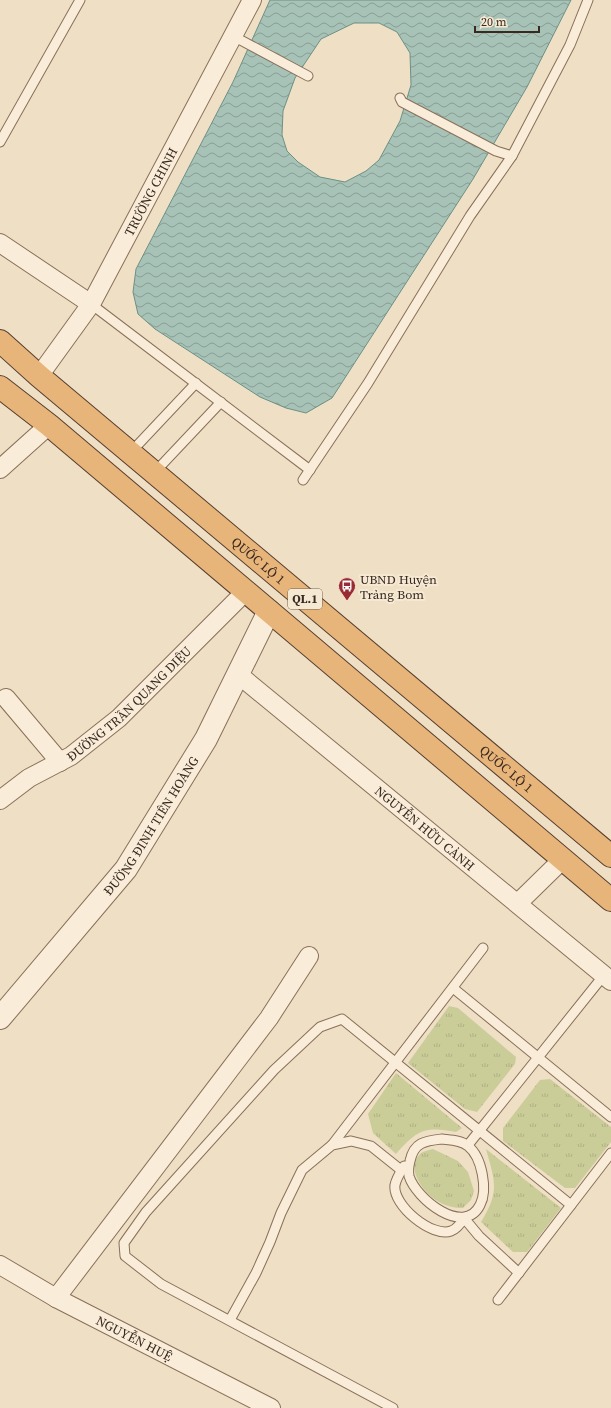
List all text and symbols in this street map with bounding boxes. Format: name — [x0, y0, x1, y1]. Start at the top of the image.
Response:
scale bar — [475, 8, 539, 34]
text: 20 m — [481, 14, 507, 30]
street label: TRƯỜNG CHINH — [120, 144, 181, 239]
street label: QUỐC LỘ 1 — [228, 533, 289, 588]
place label: UBND Huyện Trảng Bom — [360, 571, 437, 603]
bus stop icon: UBND Huyện Trảng Bom — [337, 576, 357, 601]
road number: QL.1 — [288, 589, 322, 609]
street label: ĐƯỜNG TRẦN QUANG DIỆU — [63, 642, 195, 765]
street label: QUỐC LỘ 1 — [476, 741, 537, 796]
street label: ĐƯỜNG ĐINH TIÊN HOÀNG — [99, 753, 202, 899]
street label: NGUYỄN HỮU CẢNH — [372, 782, 479, 874]
street label: NGUYỄN HUỆ — [93, 1312, 175, 1365]

